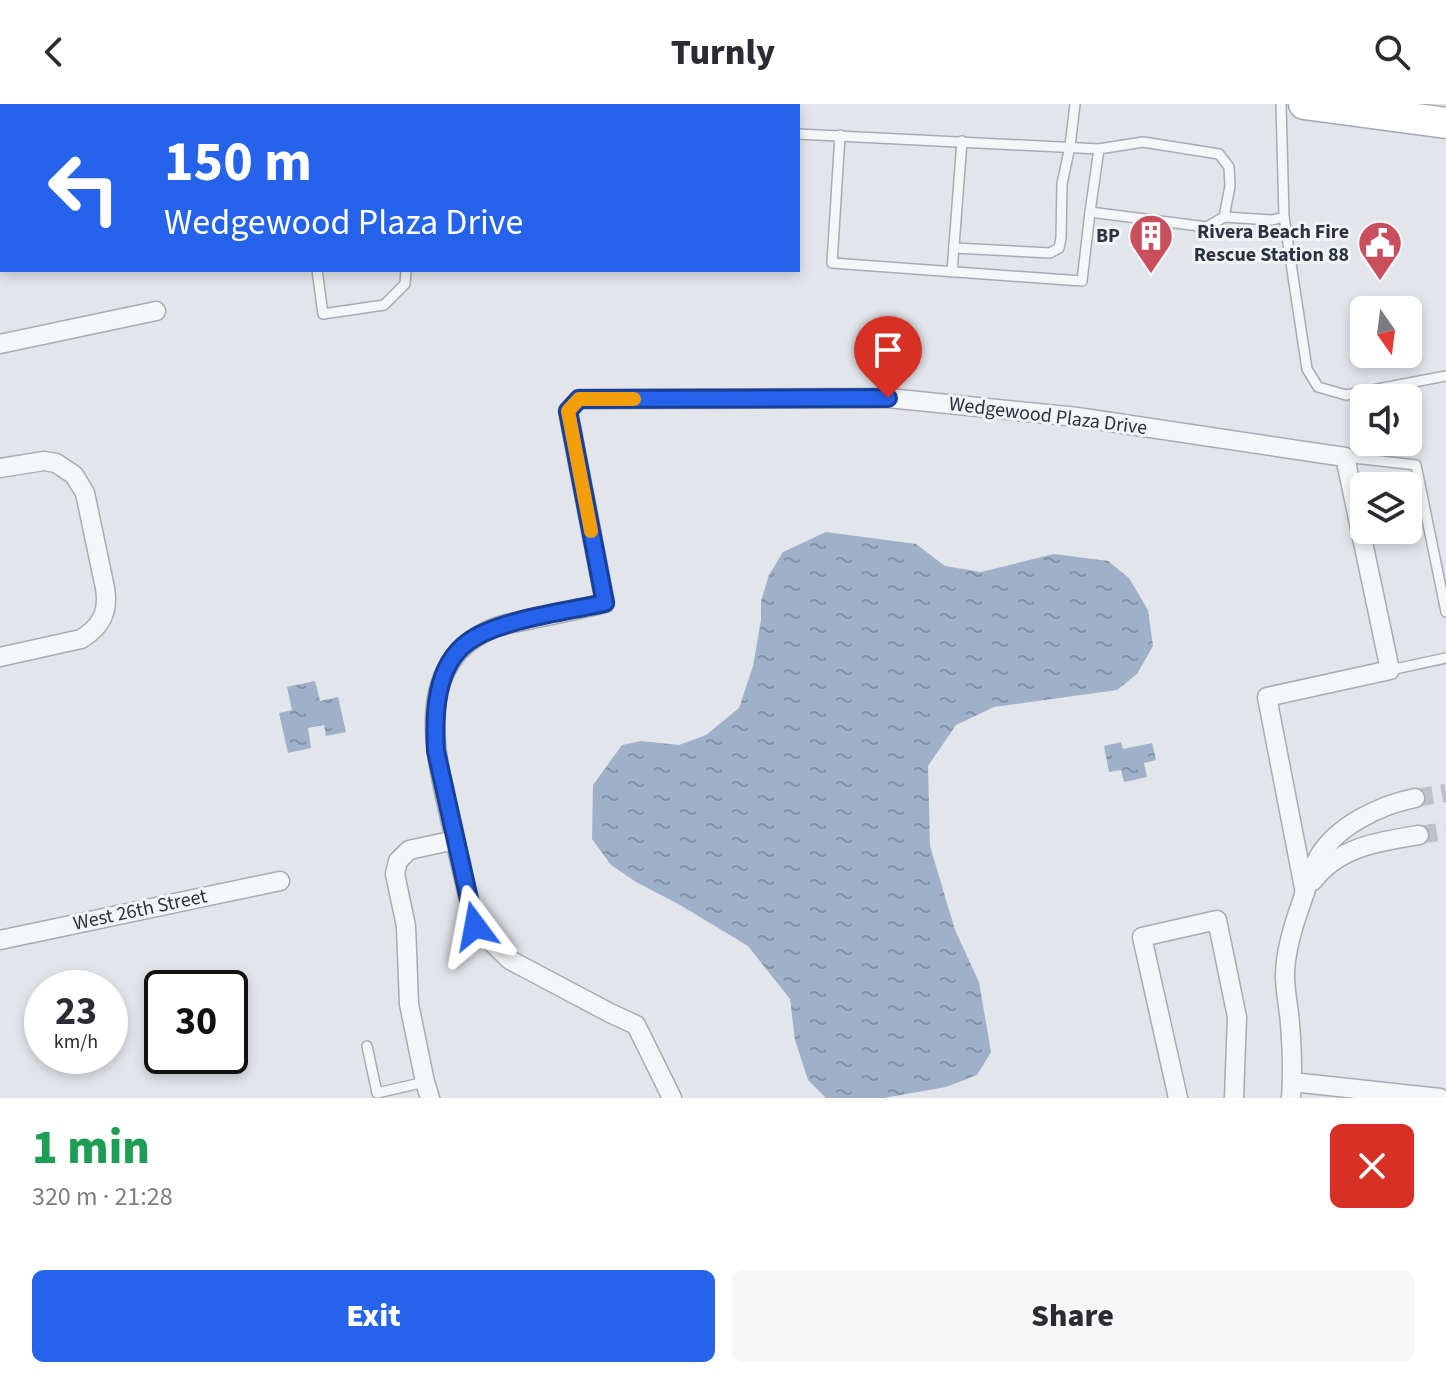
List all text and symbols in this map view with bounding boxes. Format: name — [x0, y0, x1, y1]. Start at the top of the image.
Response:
text: Turnly — [671, 27, 775, 78]
icon: back — [32, 30, 76, 74]
icon: search — [1370, 30, 1414, 74]
text: 150 m — [164, 123, 312, 202]
icon: left — [32, 136, 136, 240]
text: Wedgewood Plaza Drive — [164, 197, 523, 248]
building icon: BP — [1127, 212, 1175, 275]
place label: Rivera Beach Fire Rescue Station 88 — [1194, 218, 1349, 269]
public building icon: Rivera Beach Fire Rescue Station 88 — [1356, 219, 1404, 282]
place label: BP — [1096, 222, 1120, 250]
north arrow — [1350, 296, 1422, 368]
map controls — [1350, 296, 1422, 544]
pin — [854, 316, 922, 398]
icon: arrive — [866, 328, 910, 372]
button: sound — [1350, 384, 1422, 456]
street label: Wedgewood Plaza Drive — [947, 390, 1149, 442]
button: layers — [1350, 472, 1422, 544]
street label: West 26th Street — [71, 882, 210, 938]
position arrow — [433, 884, 517, 968]
speed limit sign: 30 — [144, 970, 248, 1074]
text: 23 — [55, 983, 97, 1040]
text: km/h — [54, 1028, 98, 1056]
text: 1 min — [32, 1114, 150, 1182]
button: close — [1330, 1124, 1414, 1208]
text: 320 m · 21:28 — [32, 1178, 173, 1215]
button: Exit — [32, 1270, 715, 1362]
button: Share — [731, 1270, 1414, 1362]

